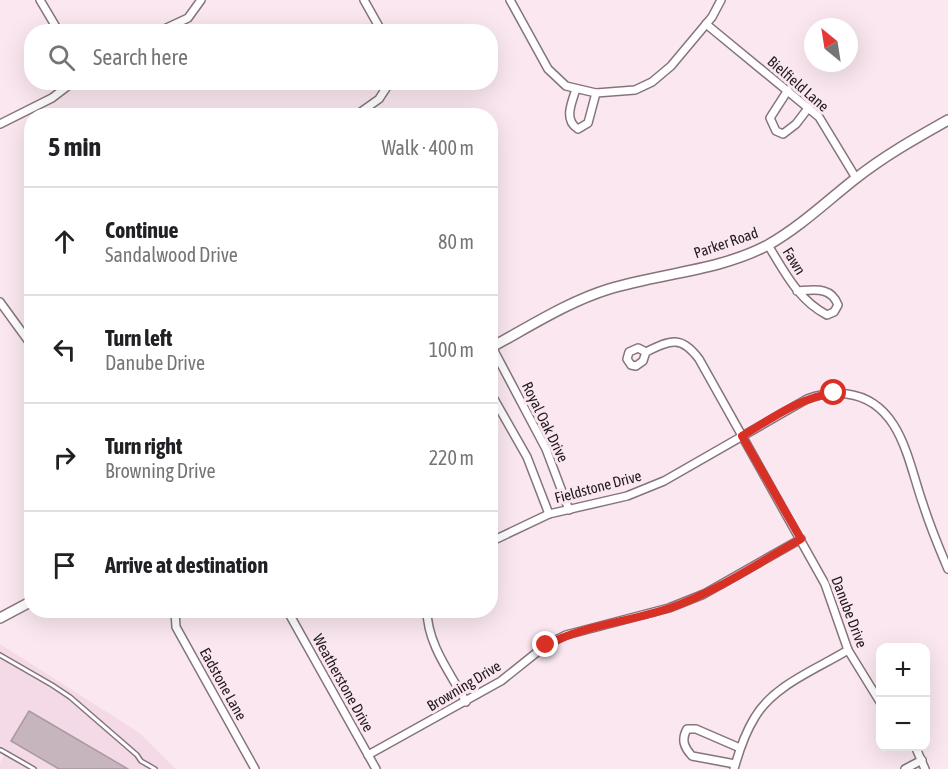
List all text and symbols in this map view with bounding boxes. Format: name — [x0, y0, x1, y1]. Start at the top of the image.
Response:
north arrow — [804, 18, 858, 72]
search box — [24, 24, 498, 90]
icon: search — [45, 41, 78, 74]
text: Search here — [93, 44, 188, 70]
street label: Bielfield Lane — [764, 52, 833, 115]
text: 5 min — [48, 132, 101, 162]
text: Walk · 400 m — [382, 136, 474, 159]
text: Continue — [105, 217, 179, 243]
street label: Parker Road — [692, 224, 760, 261]
icon: ahead — [48, 225, 81, 258]
text: 80 m — [438, 230, 474, 253]
text: Sandalwood Drive — [105, 243, 238, 266]
street label: Fawn — [780, 244, 809, 278]
text: Turn left — [105, 325, 172, 351]
icon: left — [48, 333, 81, 366]
text: 100 m — [429, 338, 474, 361]
text: Danube Drive — [105, 351, 205, 374]
street label: Royal Oak Drive — [519, 379, 572, 465]
route start — [820, 379, 846, 405]
text: Turn right — [105, 433, 182, 459]
icon: right — [48, 441, 81, 474]
text: 220 m — [429, 446, 474, 469]
text: Browning Drive — [105, 459, 216, 482]
street label: Fieldstone Drive — [553, 467, 643, 506]
icon: arrive — [48, 549, 81, 582]
text: Arrive at destination — [105, 552, 268, 578]
street label: Danube Drive — [828, 574, 871, 650]
street label: Weatherstone Drive — [310, 631, 377, 735]
route end — [532, 631, 558, 657]
map controls — [876, 643, 930, 751]
button: + — [876, 643, 930, 697]
street label: Eadstone Lane — [197, 645, 250, 723]
street label: Browning Drive — [424, 657, 504, 714]
button: − — [876, 697, 930, 751]

